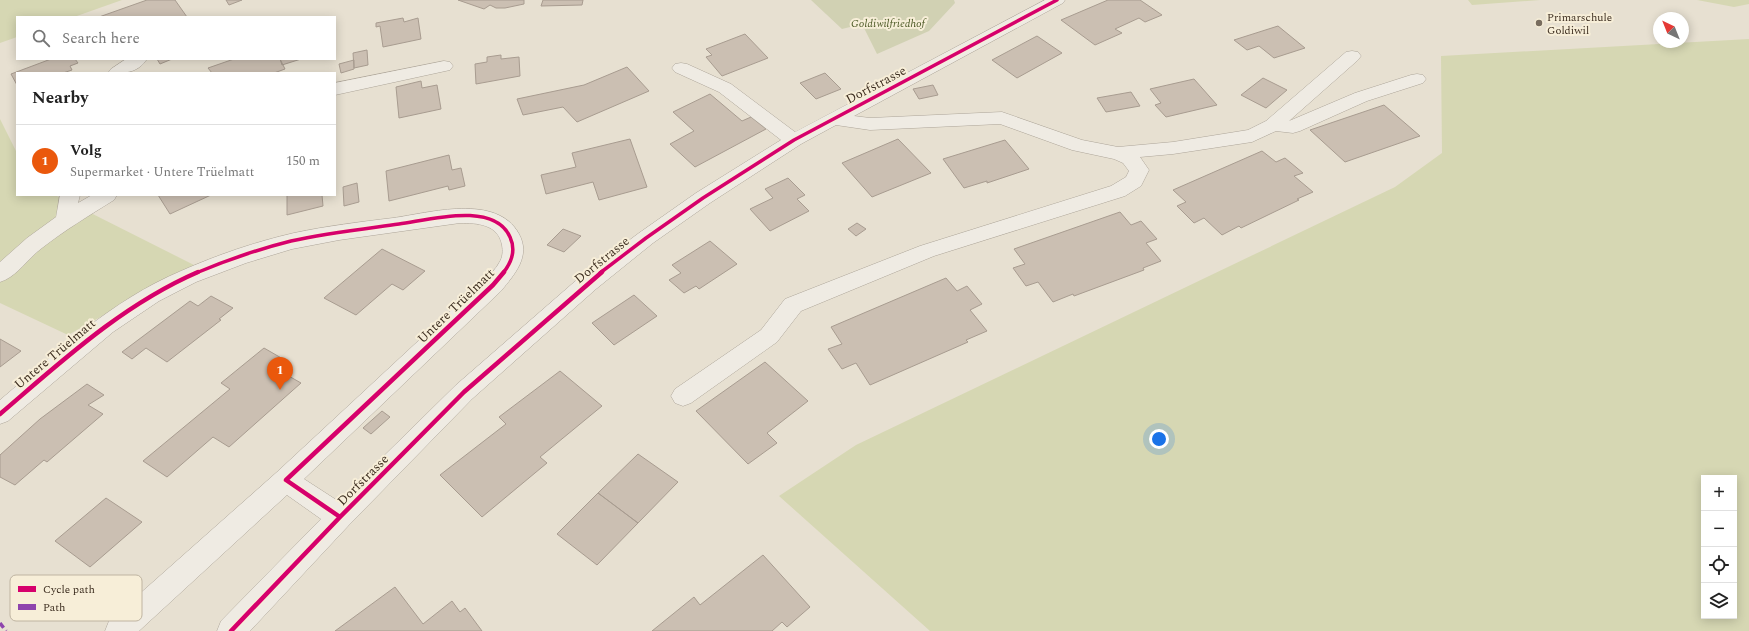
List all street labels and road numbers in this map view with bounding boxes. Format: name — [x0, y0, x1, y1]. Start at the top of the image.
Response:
street label: Dorfstrasse — [842, 61, 910, 109]
street label: Dorfstrasse — [570, 231, 634, 289]
street label: Untere Trüelmatt — [413, 263, 500, 348]
street label: Untere Trüelmatt — [10, 314, 100, 394]
street label: Dorfstrasse — [333, 450, 393, 510]

